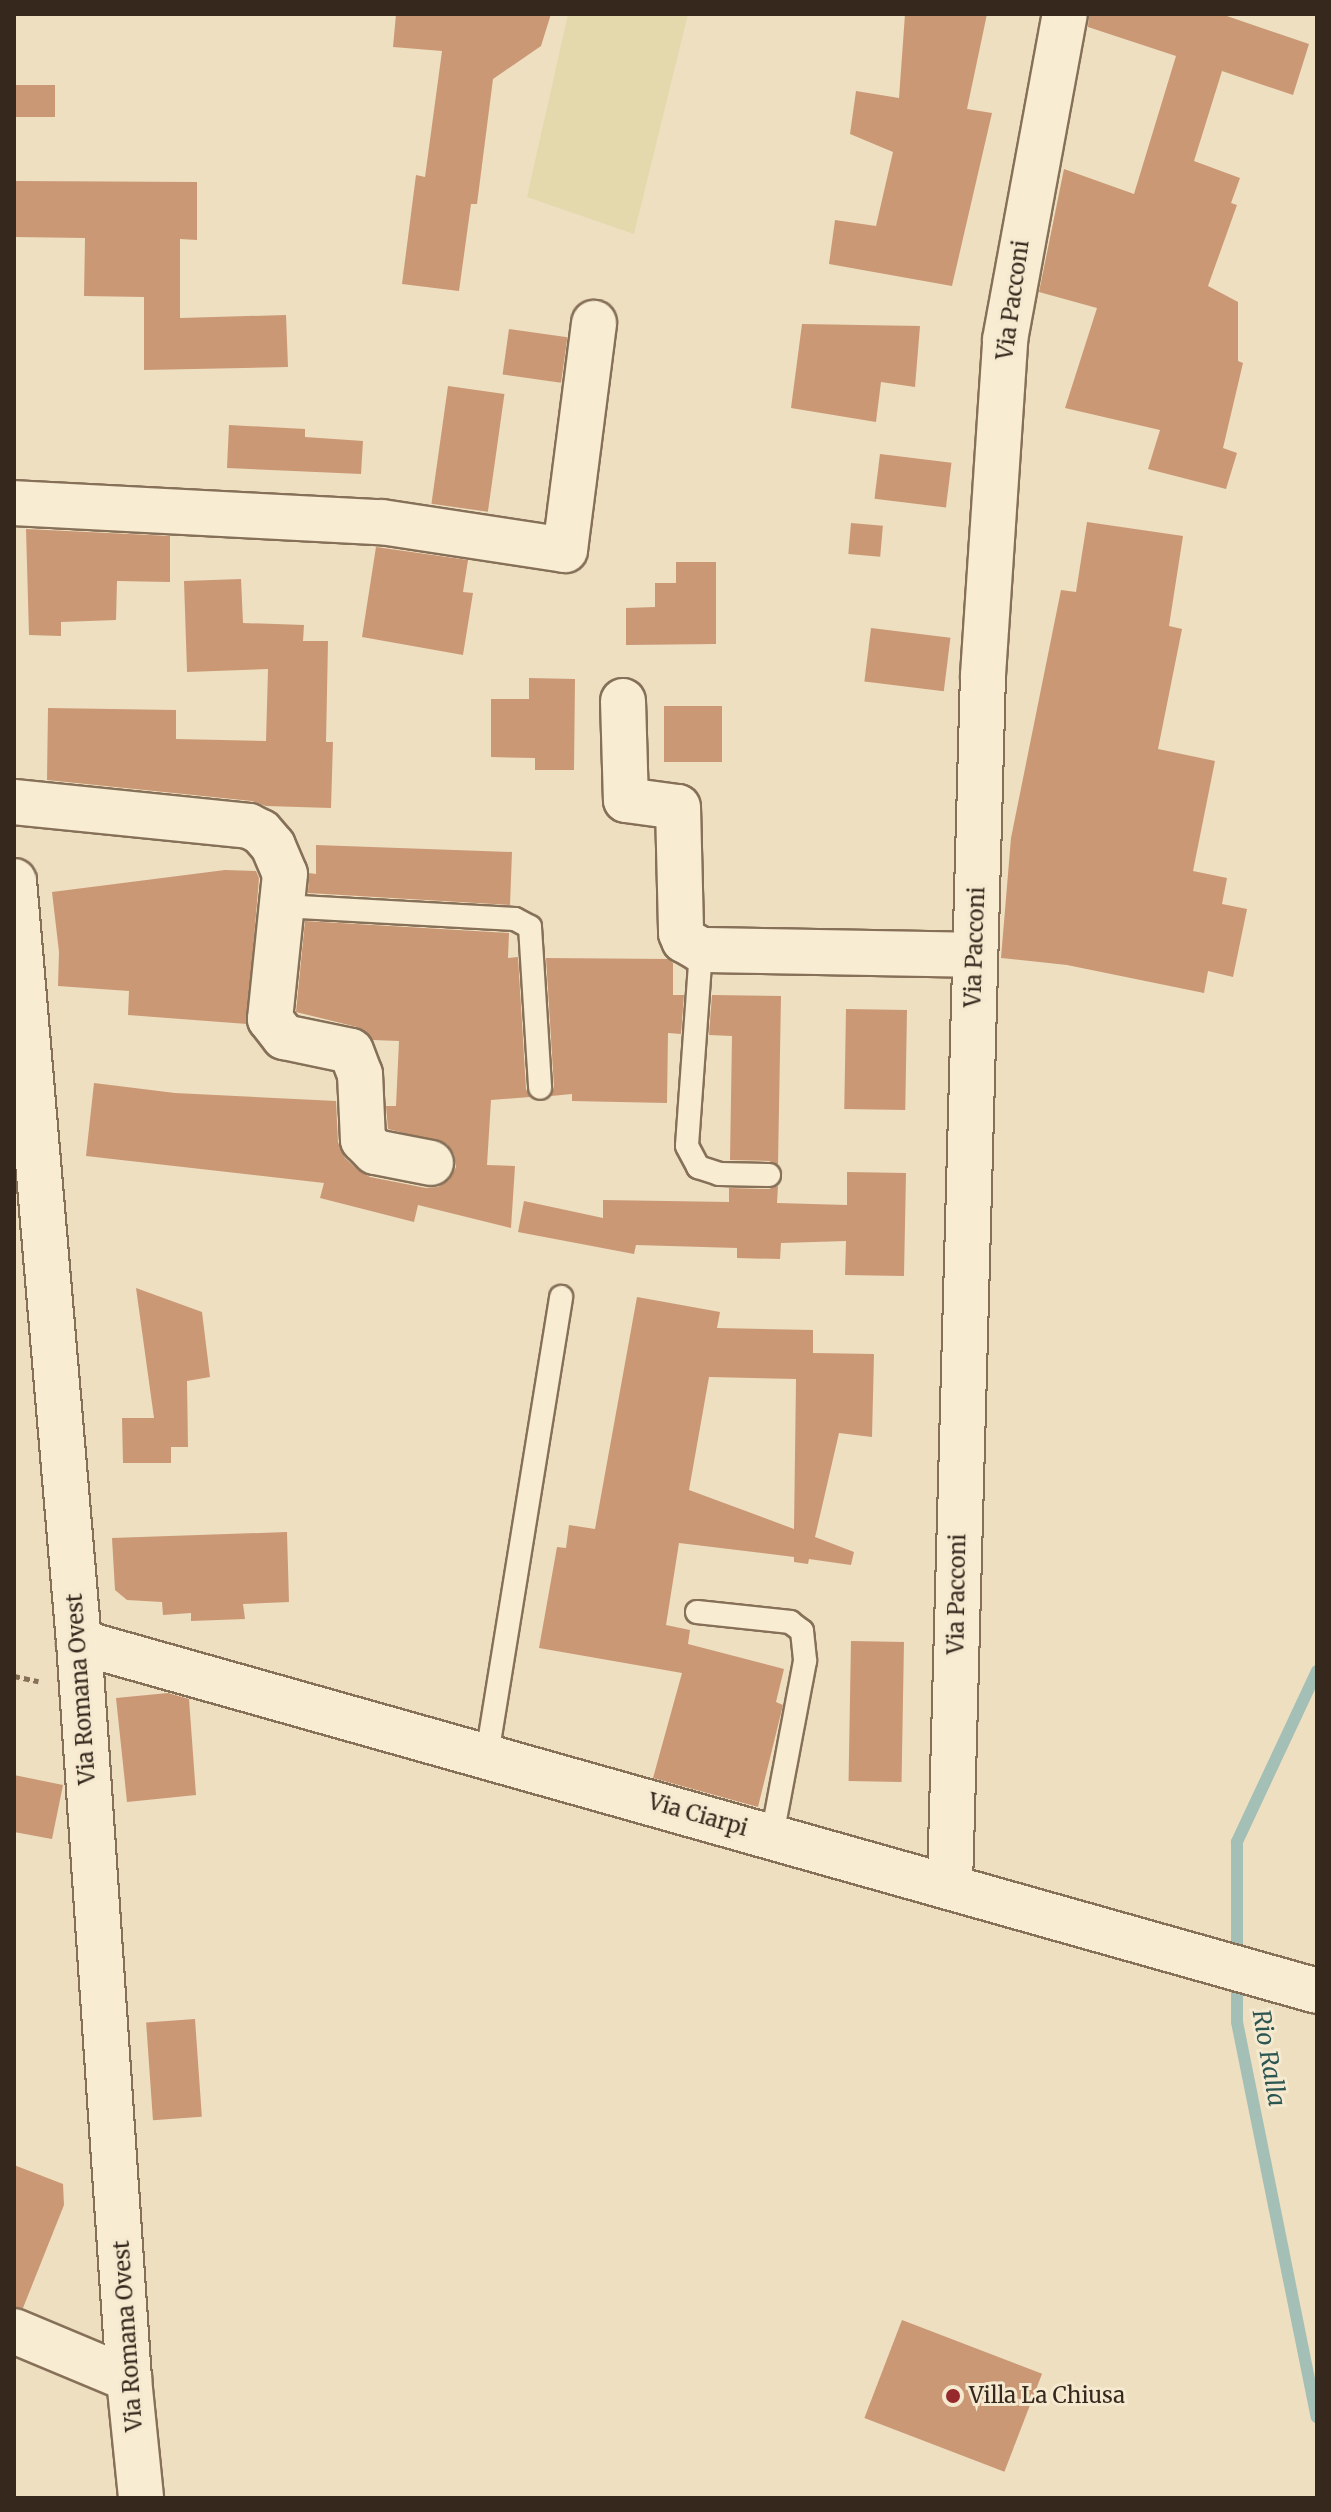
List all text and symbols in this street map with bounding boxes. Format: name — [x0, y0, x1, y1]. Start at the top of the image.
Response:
street label: Via Pacconi — [992, 238, 1034, 362]
street label: Via Pacconi — [960, 886, 990, 1008]
street label: Via Pacconi — [943, 1533, 971, 1655]
street label: Via Romana Ovest — [61, 1593, 101, 1785]
street label: Via Ciarpi — [645, 1788, 751, 1842]
water label: Rio Ralla — [1246, 2007, 1292, 2109]
street label: Via Romana Ovest — [108, 2240, 148, 2432]
place label: Villa La Chiusa — [969, 2383, 1125, 2409]
marker: Villa La Chiusa — [944, 2387, 962, 2405]

